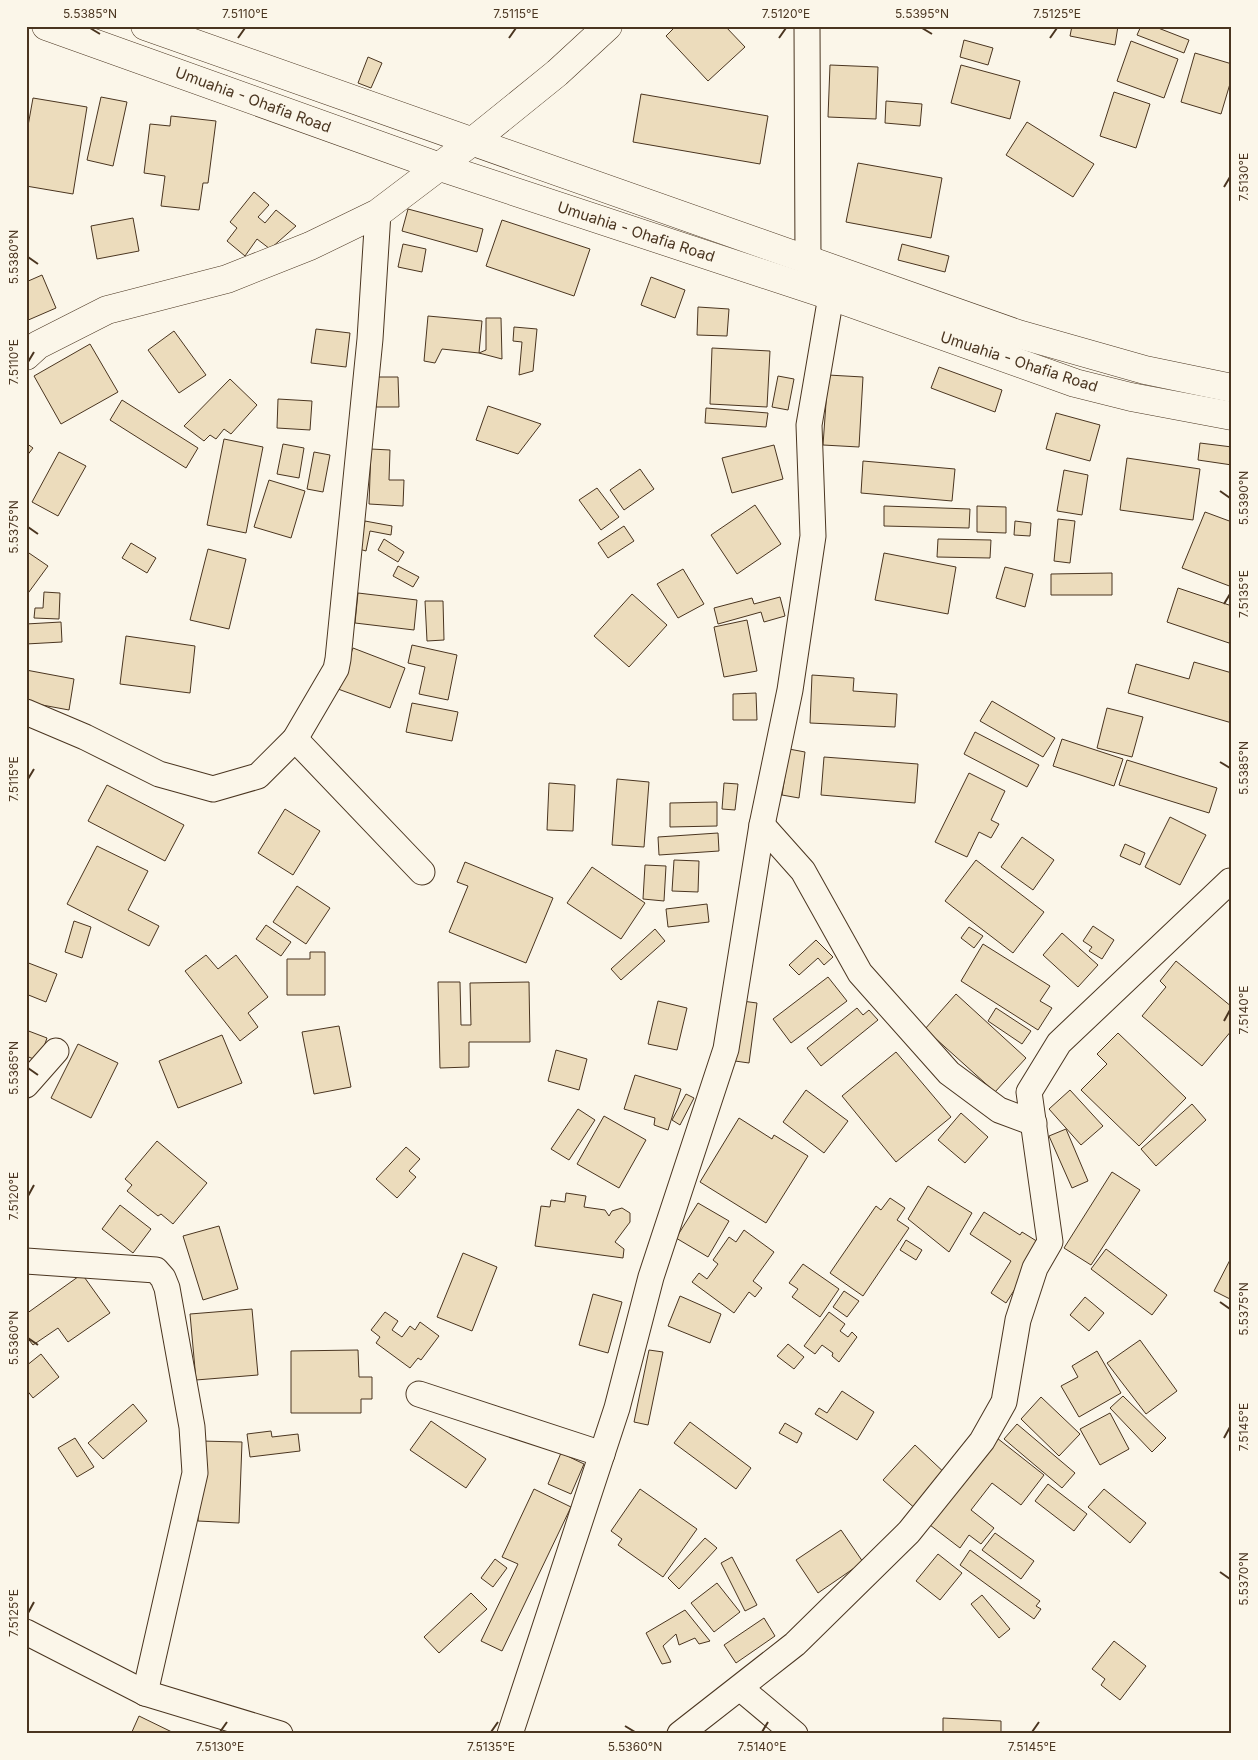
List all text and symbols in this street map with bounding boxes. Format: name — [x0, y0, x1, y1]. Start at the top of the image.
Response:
text: 5.5385°N — [63, 6, 117, 21]
text: 7.5110°E — [222, 6, 268, 21]
text: 7.5115°E — [493, 6, 539, 21]
text: 7.5120°E — [762, 6, 810, 21]
text: 5.5395°N — [895, 6, 949, 21]
text: 7.5125°E — [1033, 6, 1081, 21]
street label: Umuahia - Ohafia Road — [173, 62, 334, 137]
text: 7.5130°E — [1236, 153, 1251, 201]
street label: Umuahia - Ohafia Road — [555, 197, 717, 266]
text: 5.5380°N — [6, 230, 21, 284]
street label: Umuahia - Ohafia Road — [938, 327, 1100, 396]
text: 7.5110°E — [6, 339, 21, 385]
text: 5.5390°N — [1236, 471, 1251, 525]
text: 5.5375°N — [6, 500, 21, 554]
text: 7.5135°E — [1236, 570, 1251, 618]
text: 5.5385°N — [1236, 741, 1251, 795]
text: 7.5115°E — [6, 756, 21, 802]
text: 7.5140°E — [1236, 986, 1251, 1034]
text: 5.5365°N — [6, 1041, 21, 1095]
text: 7.5120°E — [6, 1172, 21, 1220]
text: 5.5375°N — [1236, 1282, 1251, 1336]
text: 5.5360°N — [6, 1311, 21, 1365]
text: 7.5145°E — [1236, 1403, 1251, 1451]
text: 5.5370°N — [1236, 1552, 1251, 1606]
text: 7.5125°E — [6, 1589, 21, 1637]
text: 7.5130°E — [196, 1739, 244, 1754]
text: 7.5135°E — [467, 1739, 515, 1754]
text: 5.5360°N — [608, 1739, 662, 1754]
text: 7.5140°E — [738, 1739, 786, 1754]
text: 7.5145°E — [1008, 1739, 1056, 1754]

